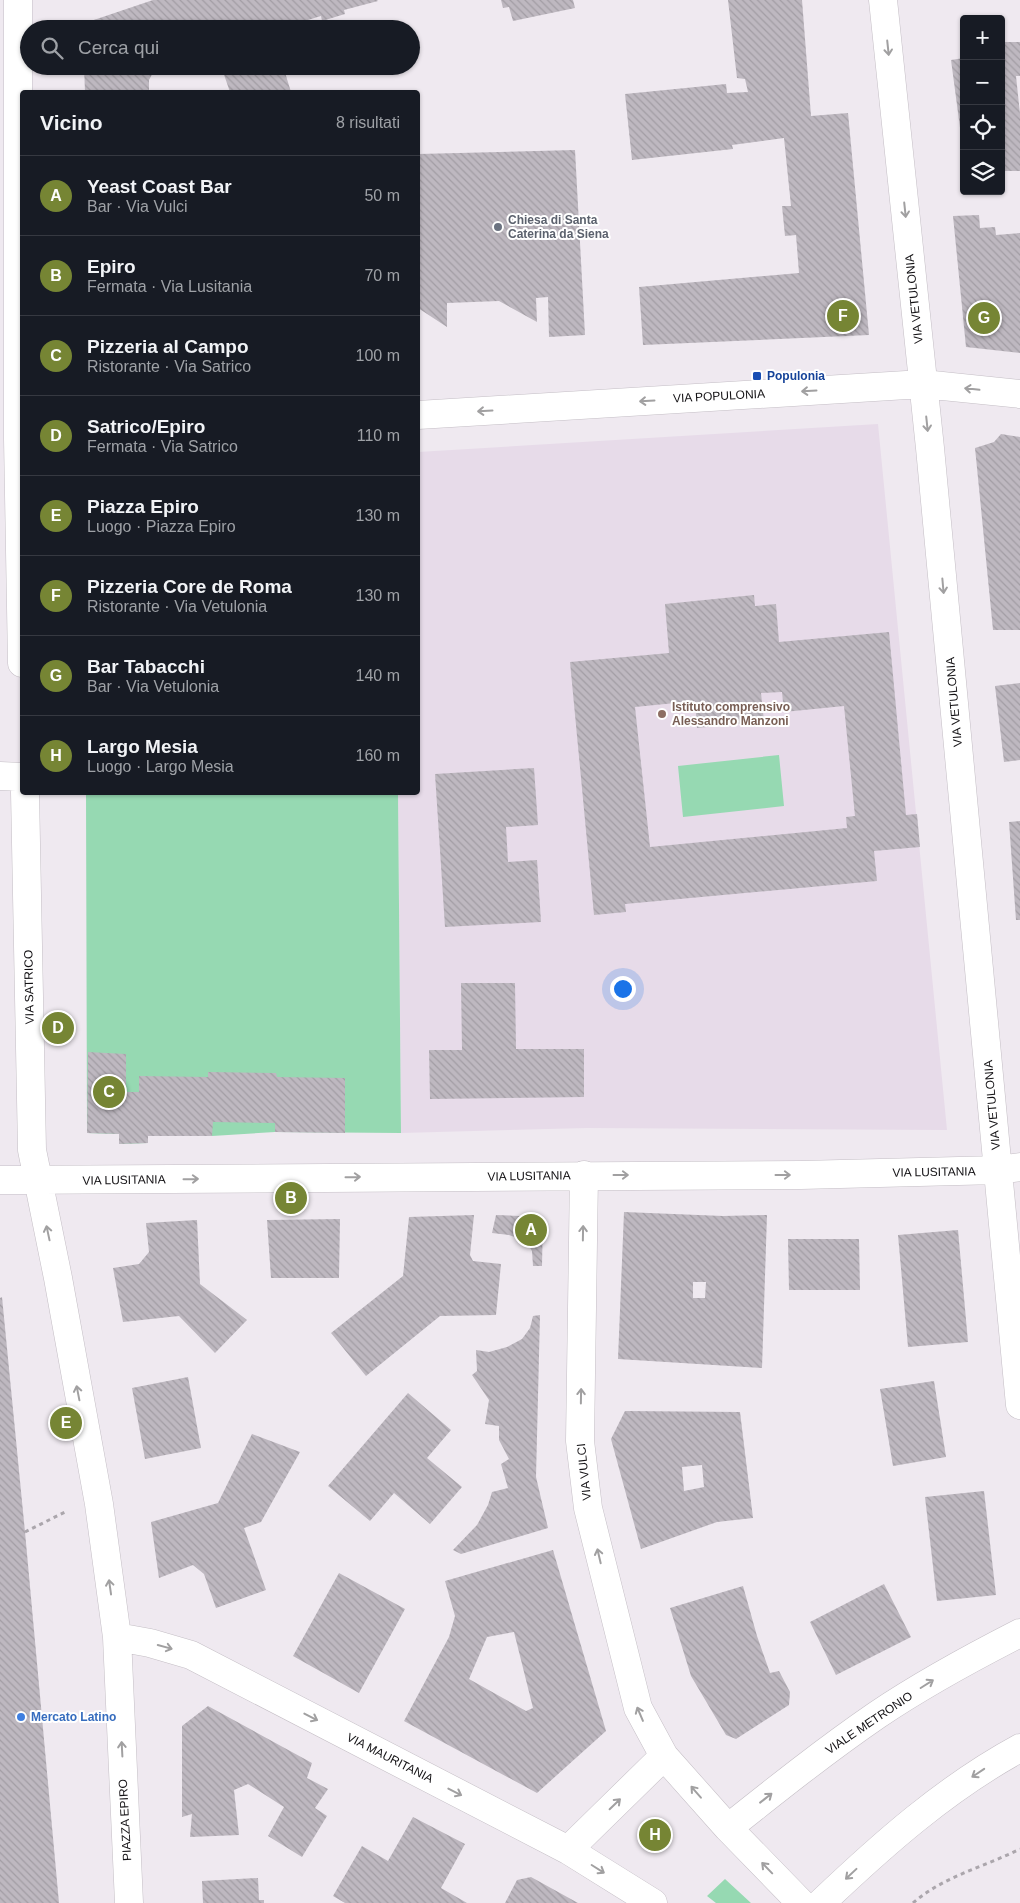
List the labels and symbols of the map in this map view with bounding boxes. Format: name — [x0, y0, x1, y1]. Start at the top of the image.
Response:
one-way arrow — [883, 40, 893, 56]
one-way arrow — [900, 202, 910, 218]
place label: Chiesa di Santa Caterina da Siena — [508, 213, 609, 241]
marker: Chiesa di Santa Caterina da Siena — [492, 221, 504, 233]
street label: VIA VETULONIA — [902, 253, 926, 345]
pin: F — [827, 297, 859, 335]
pin: G — [968, 299, 1000, 337]
place label: Populonia — [767, 369, 825, 383]
marker: Populonia — [751, 370, 763, 382]
one-way arrow — [964, 384, 980, 394]
street label: VIA POPULONIA — [673, 387, 765, 405]
one-way arrow — [802, 387, 818, 396]
one-way arrow — [640, 396, 656, 405]
one-way arrow — [477, 406, 493, 415]
one-way arrow — [922, 416, 932, 432]
one-way arrow — [938, 577, 948, 593]
street label: VIA VETULONIA — [943, 657, 965, 747]
place label: Istituto comprensivo Alessandro Manzoni — [672, 700, 790, 728]
marker: Istituto comprensivo Alessandro Manzoni — [656, 708, 668, 720]
street label: VIA SATRICO — [21, 950, 37, 1024]
your location — [610, 976, 636, 1002]
pin: D — [42, 1009, 74, 1047]
street label: VIA VETULONIA — [981, 1060, 1003, 1150]
pin: C — [93, 1073, 125, 1111]
street label: VIA LUSITANIA — [892, 1164, 976, 1180]
street label: VIA LUSITANIA — [487, 1168, 571, 1184]
one-way arrow — [612, 1170, 628, 1180]
one-way arrow — [774, 1170, 791, 1180]
street label: VIA LUSITANIA — [82, 1172, 166, 1188]
one-way arrow — [345, 1173, 361, 1182]
one-way arrow — [182, 1174, 198, 1184]
pin: B — [275, 1179, 307, 1217]
pin: A — [515, 1211, 547, 1249]
one-way arrow — [43, 1225, 52, 1241]
one-way arrow — [578, 1225, 588, 1242]
one-way arrow — [72, 1385, 82, 1401]
one-way arrow — [576, 1388, 586, 1404]
pin: E — [50, 1404, 82, 1442]
street label: VIA VULCI — [574, 1443, 594, 1501]
one-way arrow — [594, 1549, 603, 1565]
one-way arrow — [105, 1580, 115, 1596]
one-way arrow — [156, 1643, 172, 1652]
one-way arrow — [920, 1679, 934, 1689]
street label: VIALE METRONIO — [823, 1689, 915, 1757]
one-way arrow — [635, 1707, 645, 1722]
place label: Mercato Latino — [31, 1710, 116, 1724]
marker: Mercato Latino — [15, 1711, 27, 1723]
one-way arrow — [303, 1712, 318, 1722]
street label: VIA MAURITANIA — [344, 1730, 436, 1786]
one-way arrow — [117, 1742, 126, 1758]
one-way arrow — [972, 1768, 986, 1778]
street label: PIAZZA EPIRO — [116, 1779, 134, 1861]
one-way arrow — [690, 1785, 702, 1798]
one-way arrow — [447, 1788, 462, 1797]
one-way arrow — [759, 1792, 772, 1803]
one-way arrow — [609, 1798, 621, 1810]
pin: H — [639, 1816, 671, 1854]
one-way arrow — [761, 1862, 773, 1874]
one-way arrow — [590, 1864, 604, 1874]
one-way arrow — [845, 1868, 858, 1880]

